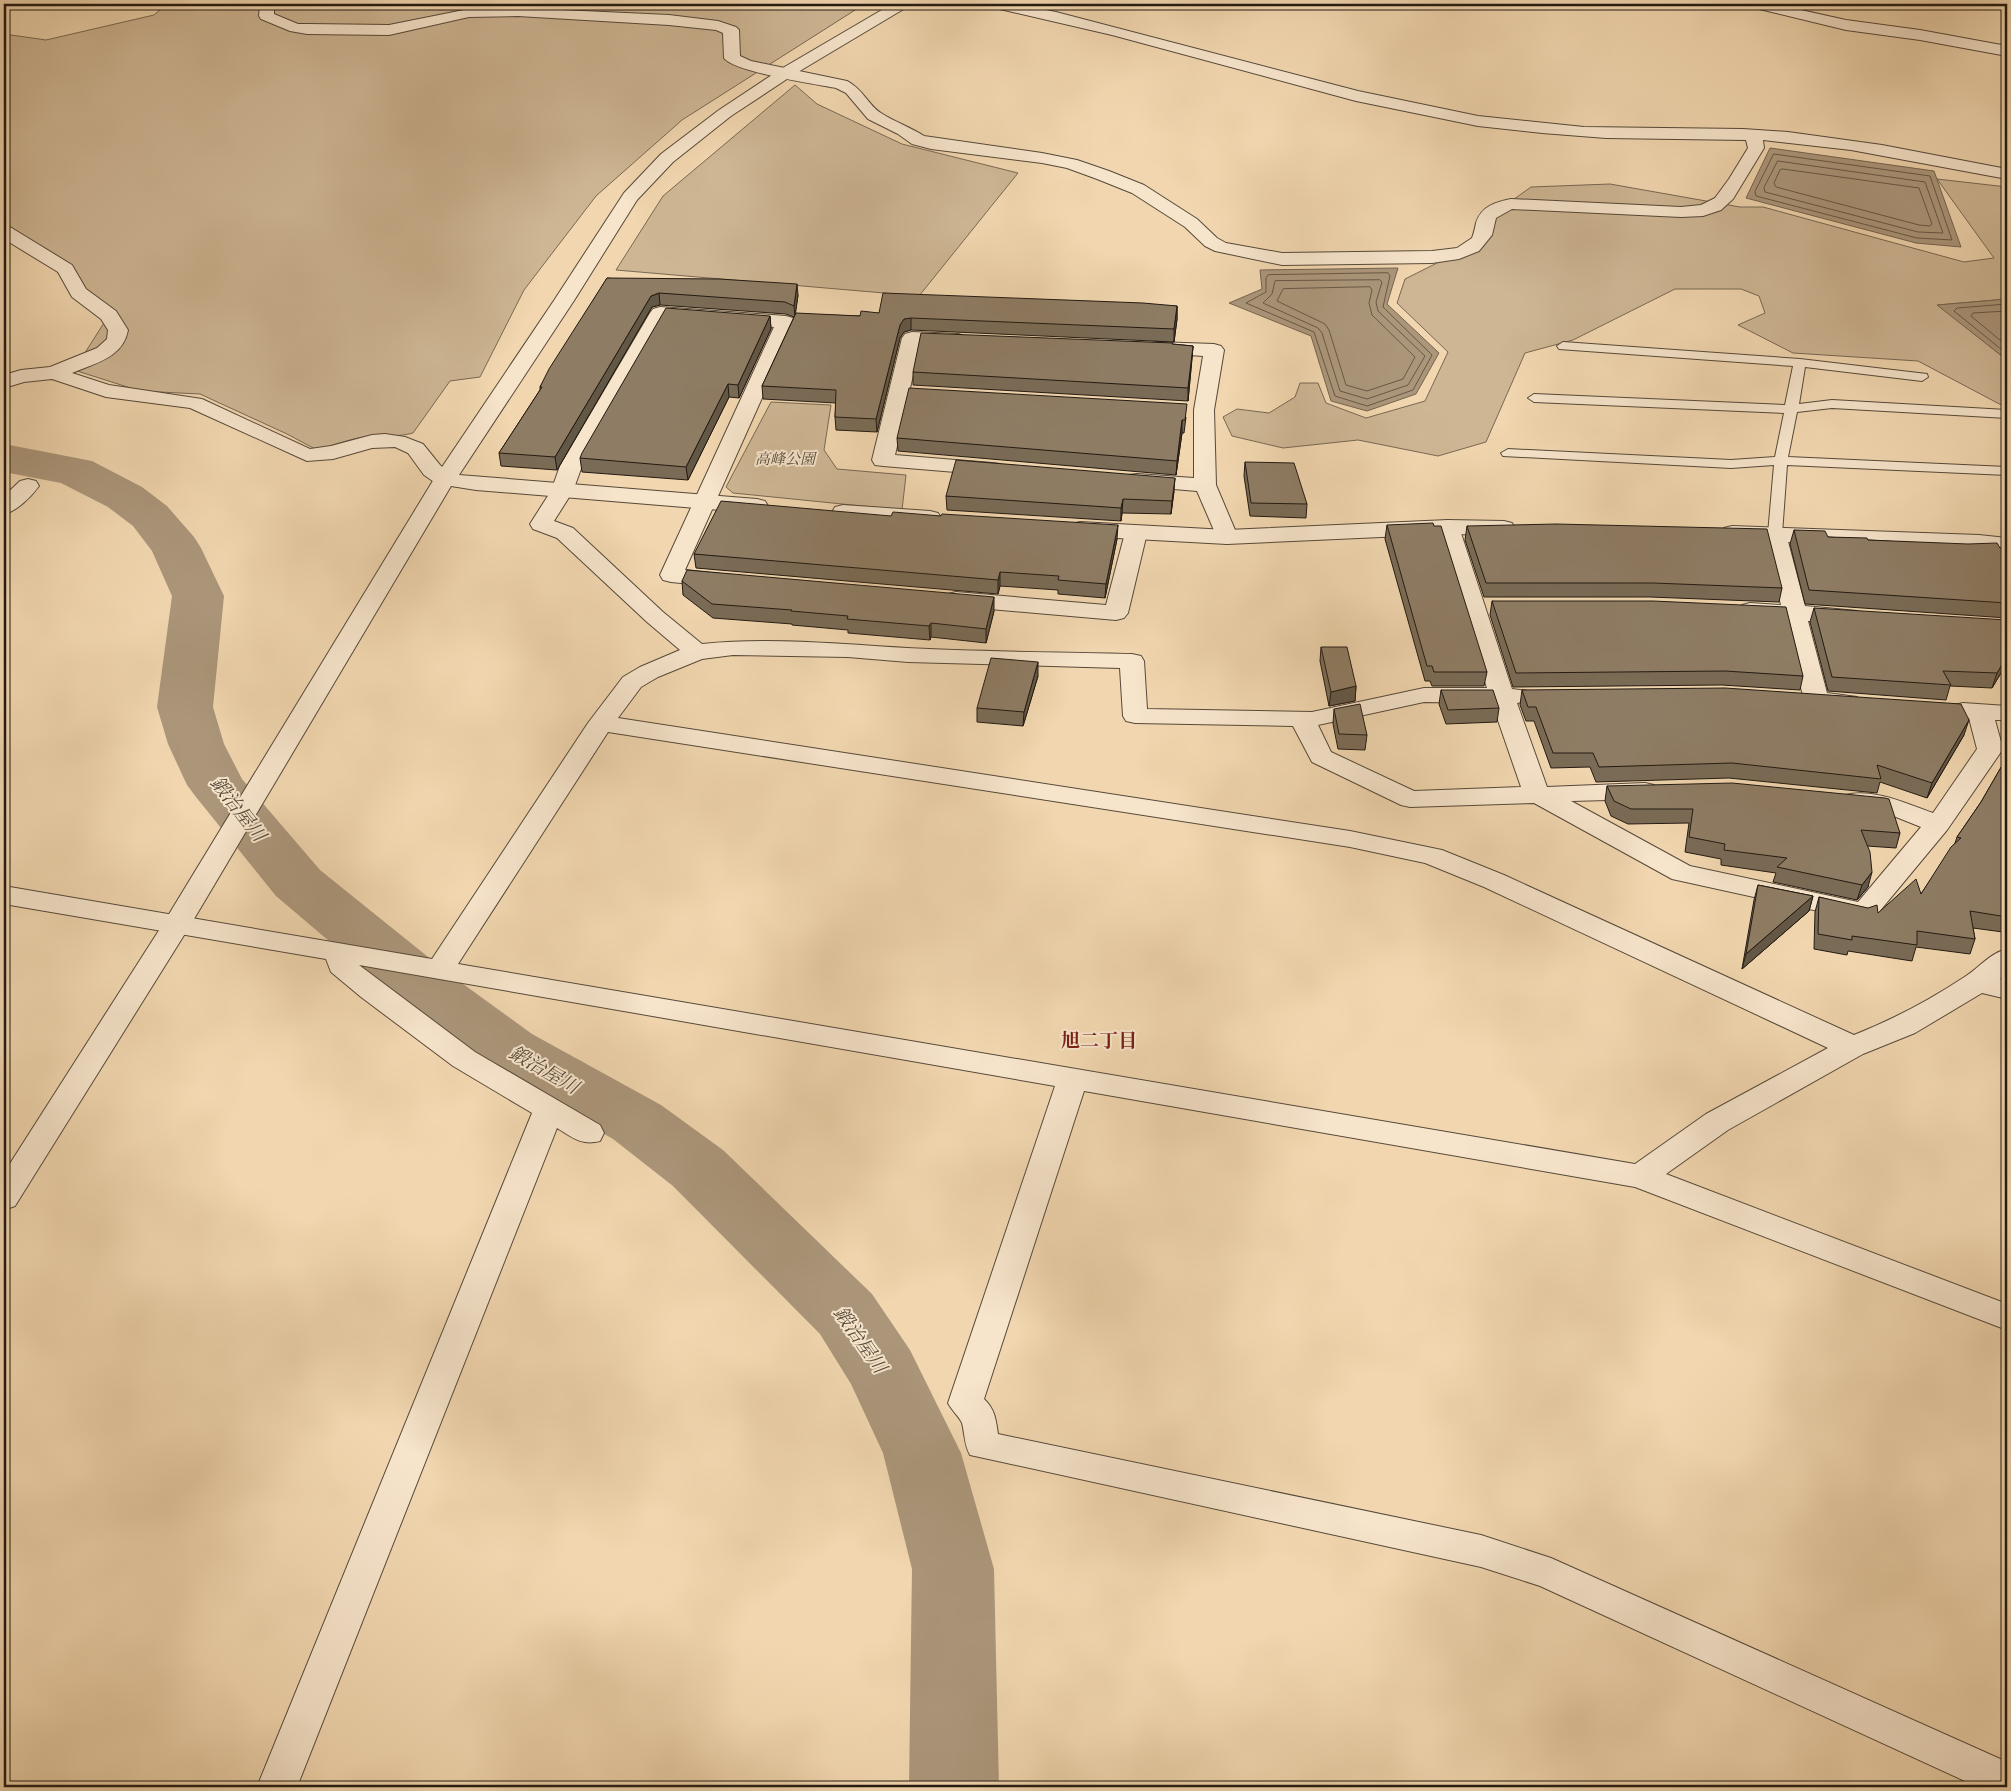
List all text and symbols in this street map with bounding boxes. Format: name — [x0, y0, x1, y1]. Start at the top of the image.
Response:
park label: 高峰公園 — [755, 449, 818, 469]
water label: 鍛治屋川 — [204, 771, 273, 849]
district label: 旭二丁目 — [1061, 1028, 1137, 1054]
water label: 鍛治屋川 — [505, 1040, 585, 1101]
water label: 鍛治屋川 — [828, 1301, 894, 1380]

